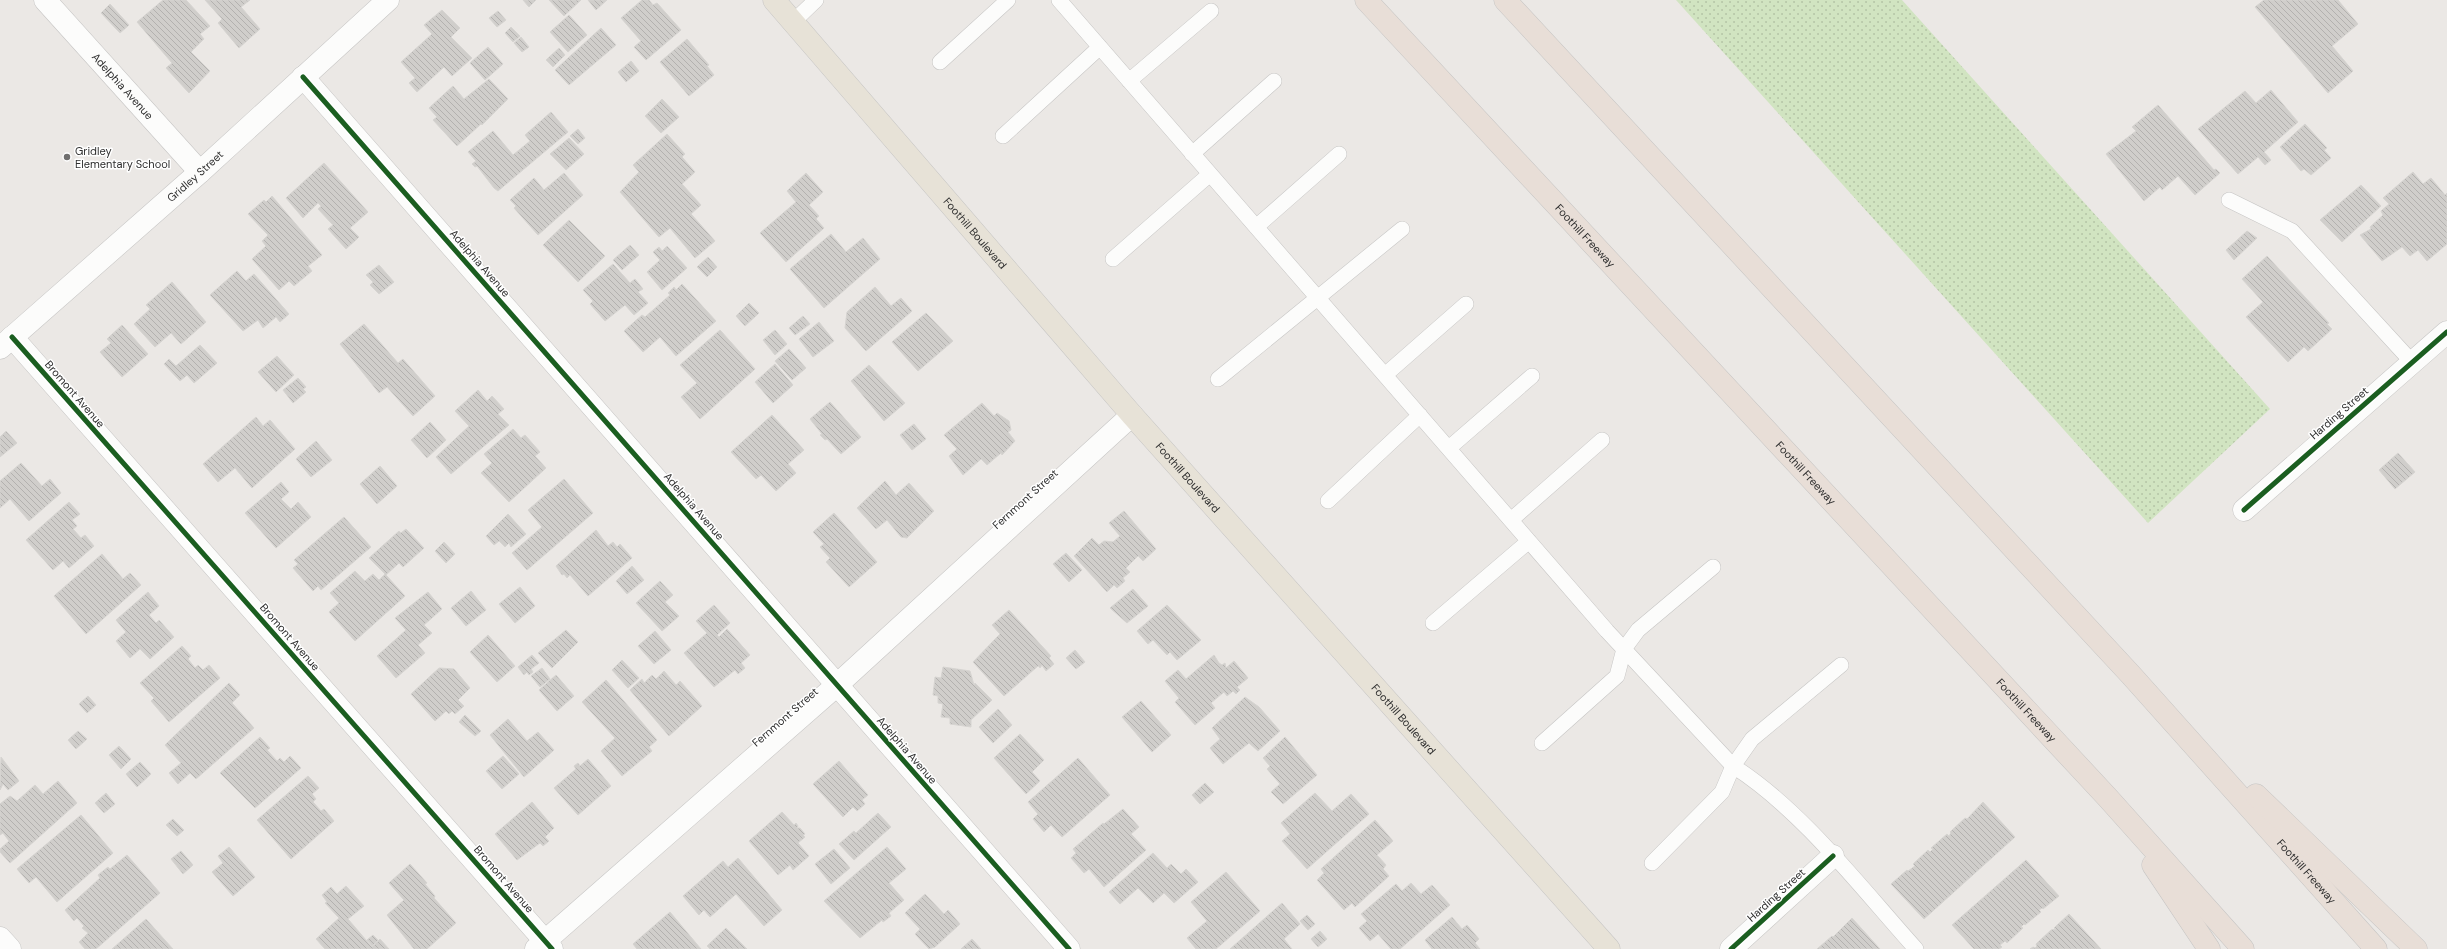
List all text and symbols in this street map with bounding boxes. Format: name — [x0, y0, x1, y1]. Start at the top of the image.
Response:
street label: Adelphia Avenue — [89, 50, 156, 122]
place label: Gridley Elementary School — [75, 144, 170, 171]
street label: Gridley Street — [164, 147, 226, 205]
marker: Gridley Elementary School — [62, 152, 72, 162]
street label: Foothill Boulevard — [941, 195, 1010, 272]
street label: Foothill Freeway — [1552, 201, 1618, 271]
street label: Adelphia Avenue — [447, 226, 513, 300]
street label: Bromont Avenue — [42, 358, 108, 430]
street label: Harding Street — [2307, 384, 2371, 442]
street label: Foothill Freeway — [1773, 438, 1839, 508]
street label: Foothill Boulevard — [1153, 439, 1223, 516]
street label: Fernmont Street — [989, 466, 1061, 532]
street label: Adelphia Avenue — [661, 469, 727, 543]
street label: Bromont Avenue — [257, 601, 323, 673]
street label: Foothill Freeway — [1994, 676, 2060, 745]
street label: Foothill Boulevard — [1369, 681, 1439, 757]
street label: Fernmont Street — [749, 684, 821, 750]
street label: Adelphia Avenue — [874, 713, 940, 787]
street label: Foothill Freeway — [2274, 836, 2339, 907]
street label: Bromont Avenue — [471, 843, 537, 915]
street label: Harding Street — [1744, 865, 1808, 925]

